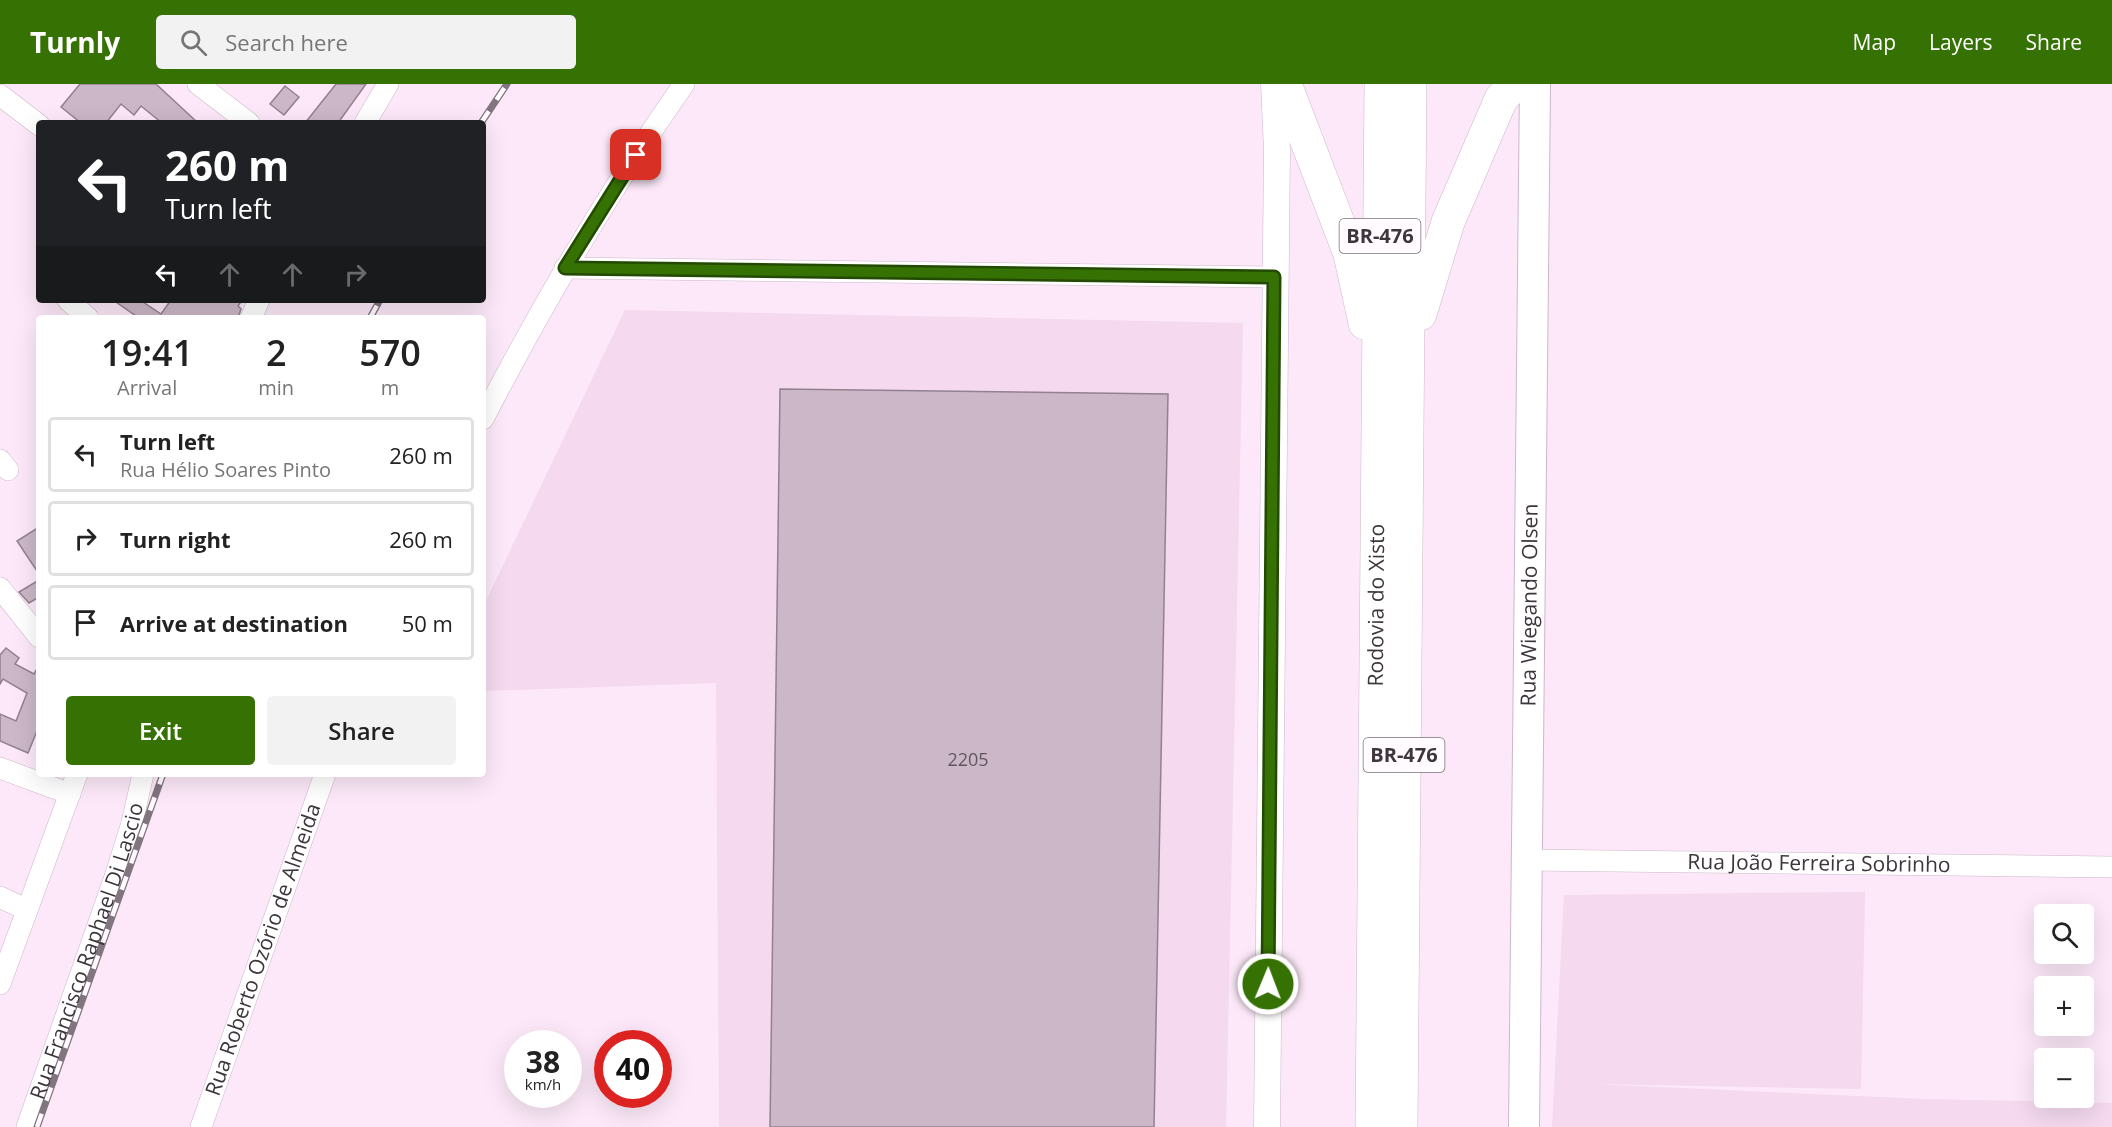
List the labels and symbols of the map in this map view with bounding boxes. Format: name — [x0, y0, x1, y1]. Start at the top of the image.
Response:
pin — [610, 129, 661, 180]
road number: BR-476 — [1340, 219, 1420, 253]
street label: Rua Wiegando Olsen — [1513, 503, 1544, 707]
street label: Rodovia do Xisto — [1361, 524, 1390, 686]
road number: BR-476 — [1364, 738, 1444, 772]
house number: 2205 — [947, 747, 989, 771]
street label: Rua Roberto Ozório de Almeida — [198, 799, 327, 1099]
street label: Rua Francisco Raphael Di Lascio — [23, 800, 149, 1103]
street label: Rua João Ferreira Sobrinho — [1687, 847, 1951, 878]
position arrow — [1236, 952, 1300, 1016]
speed limit sign: 40 — [594, 1030, 672, 1108]

